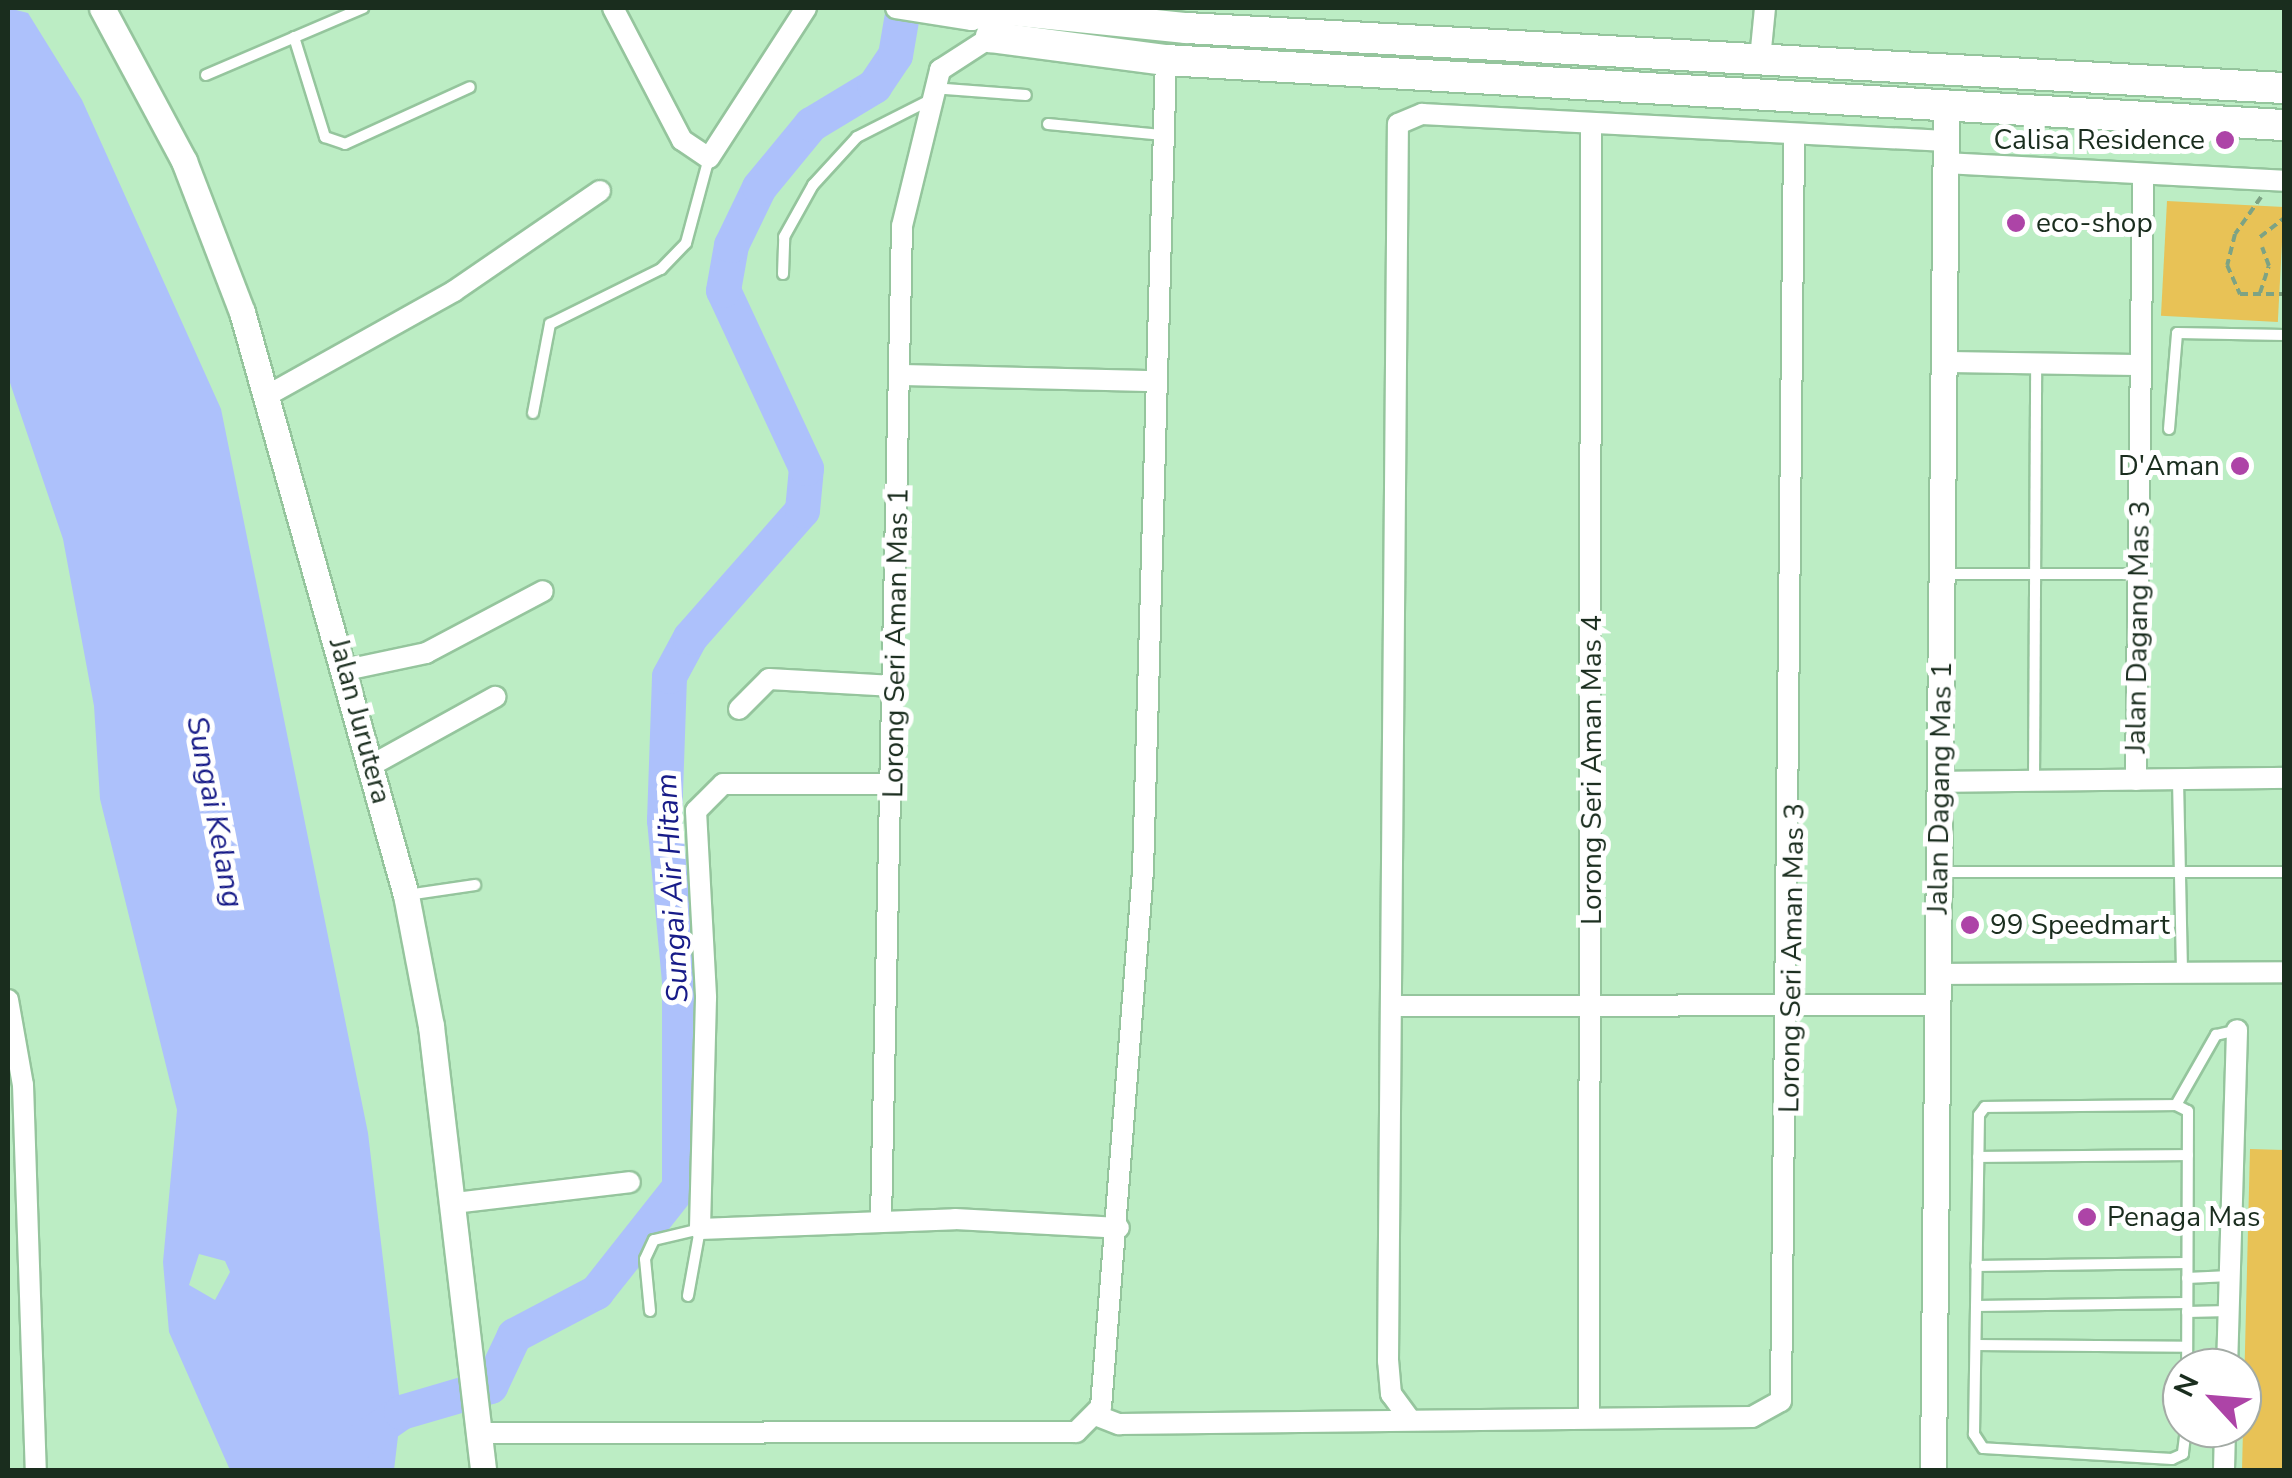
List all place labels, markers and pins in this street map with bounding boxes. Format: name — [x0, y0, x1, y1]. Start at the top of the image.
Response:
place label: Calisa Residence — [1994, 123, 2205, 157]
marker: Calisa Residence — [2214, 129, 2236, 151]
place label: eco-shop — [2036, 206, 2153, 240]
marker: eco-shop — [2005, 212, 2027, 234]
place label: D'Aman — [2118, 449, 2220, 483]
marker: D'Aman — [2229, 455, 2251, 477]
place label: 99 Speedmart — [1990, 908, 2170, 942]
marker: 99 Speedmart — [1959, 914, 1981, 936]
place label: Penaga Mas — [2107, 1200, 2260, 1234]
marker: Penaga Mas — [2076, 1206, 2098, 1228]

